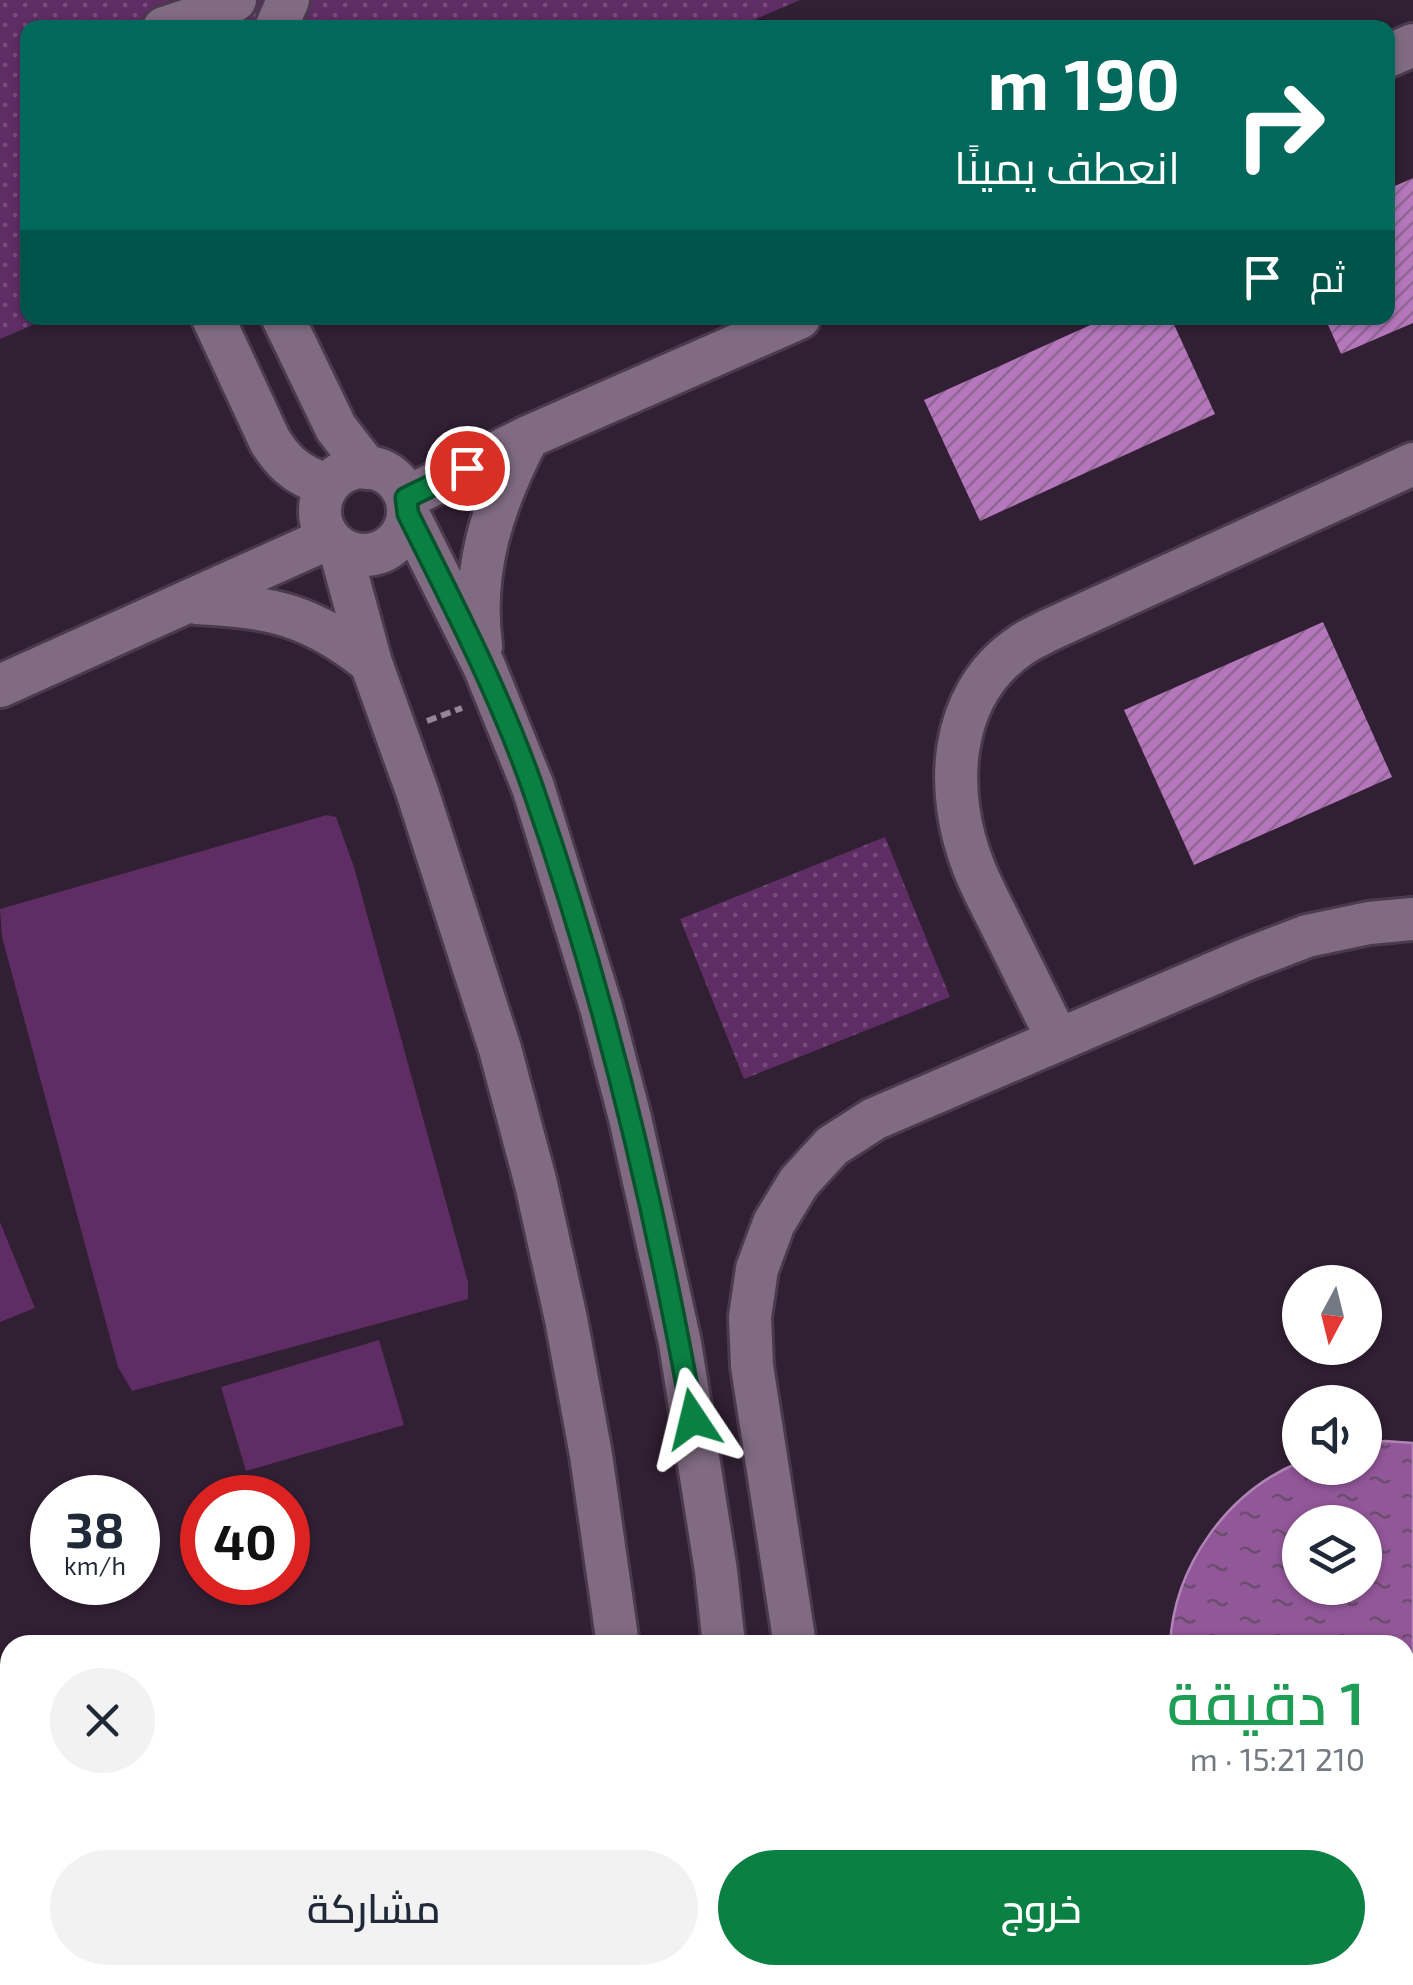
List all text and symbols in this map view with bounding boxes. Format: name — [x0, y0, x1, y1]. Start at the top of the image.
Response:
text: 190 m — [987, 40, 1180, 124]
icon: right — [1215, 60, 1345, 190]
text: انعطف يمينًا — [954, 139, 1180, 193]
icon: arrive — [1235, 250, 1290, 305]
text: ثم — [1310, 254, 1345, 300]
pin — [425, 426, 510, 511]
icon: arrive — [440, 441, 495, 496]
north arrow — [1282, 1265, 1382, 1365]
map controls — [1282, 1265, 1382, 1605]
position arrow — [641, 1367, 745, 1471]
button: sound — [1282, 1385, 1382, 1485]
speed limit sign: 40 — [180, 1475, 310, 1605]
text: 38 — [65, 1498, 125, 1558]
button: layers — [1282, 1505, 1382, 1605]
text: km/h — [64, 1550, 126, 1580]
text: 1 دقيقة — [1167, 1665, 1365, 1737]
button: close — [50, 1668, 155, 1773]
text: 210 m · 15:21 — [1190, 1739, 1365, 1777]
button: مشاركة — [50, 1850, 698, 1965]
button: خروج — [718, 1850, 1365, 1965]

